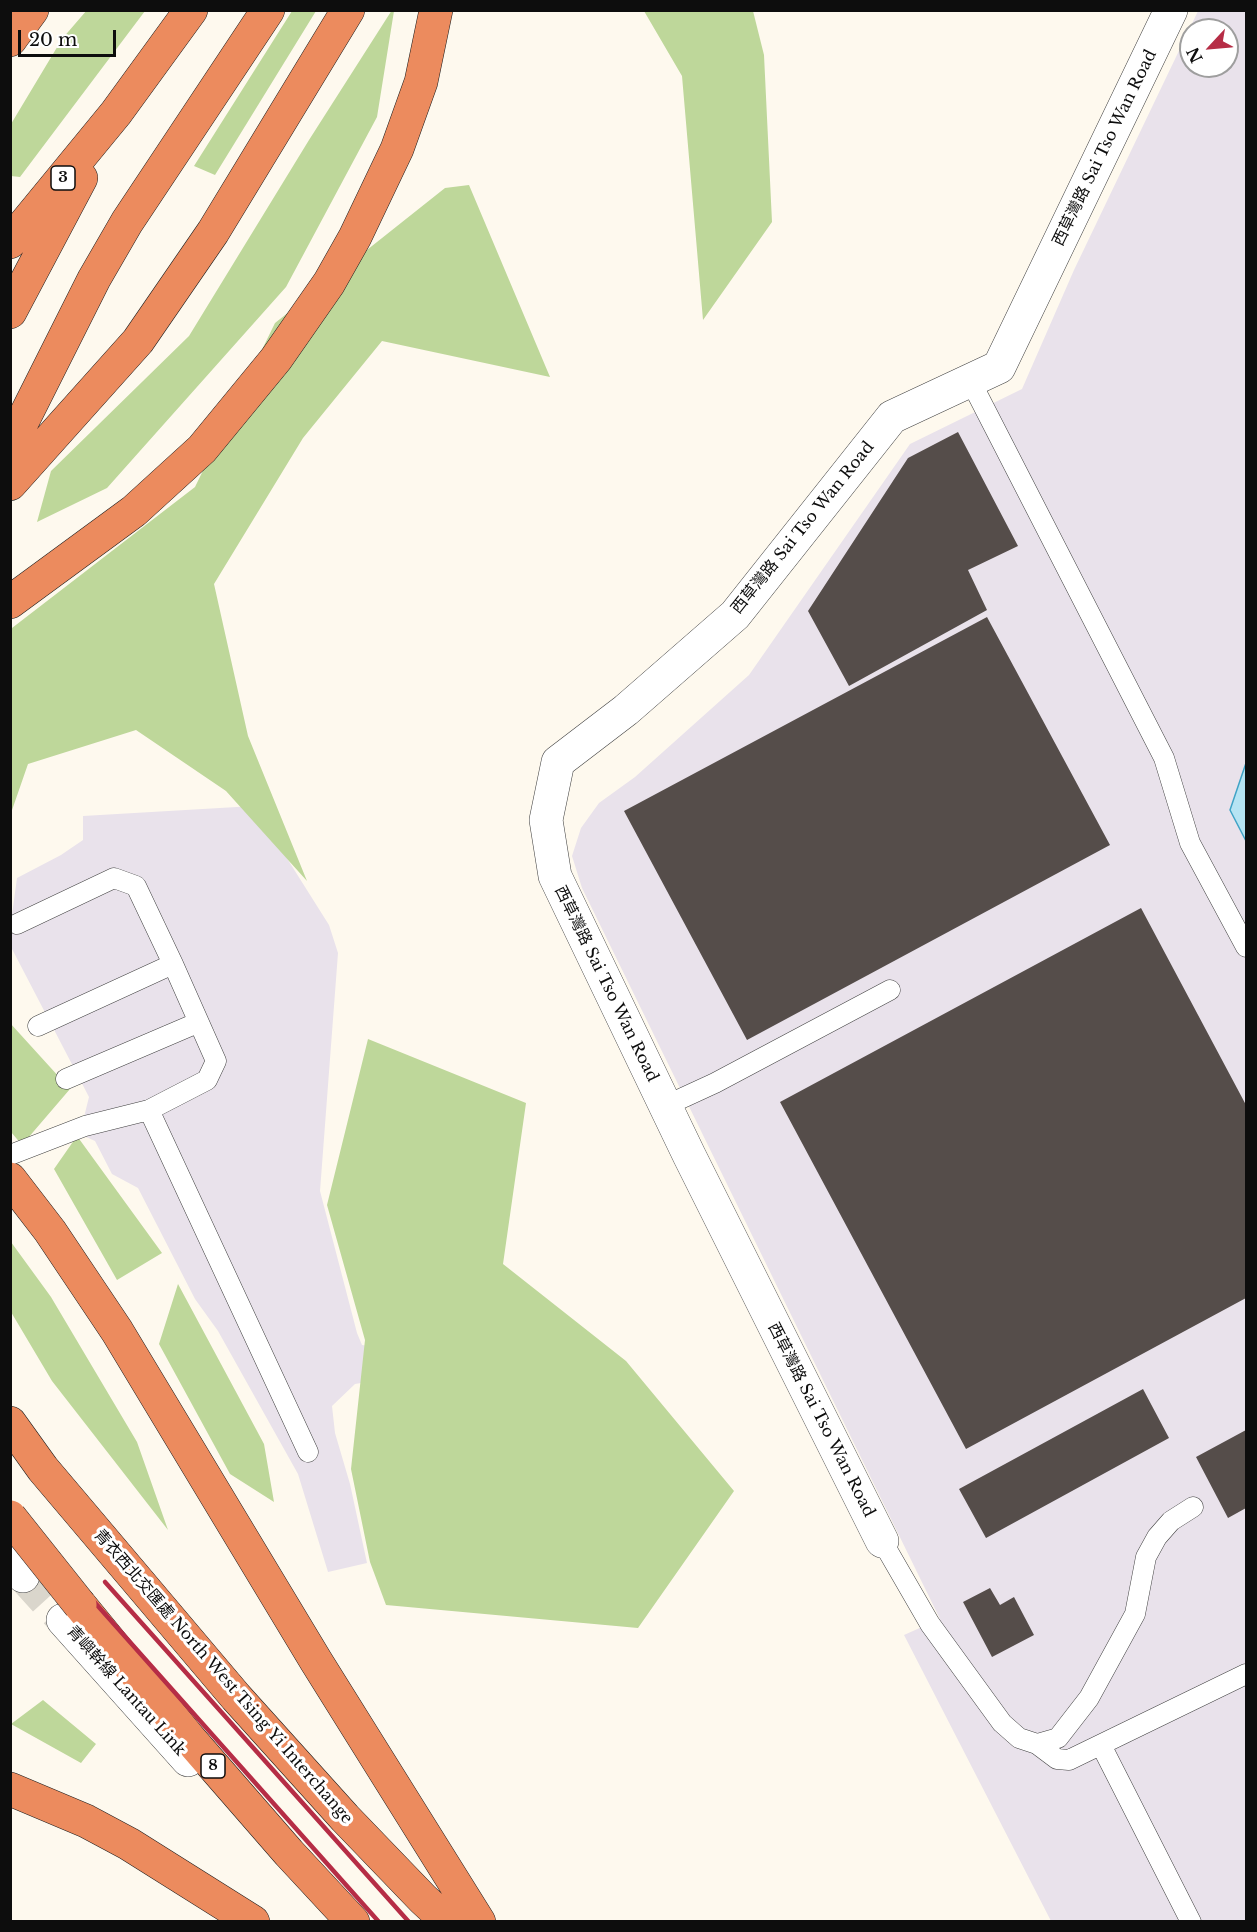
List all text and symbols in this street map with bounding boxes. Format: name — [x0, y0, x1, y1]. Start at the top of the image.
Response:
scale bar — [21, 18, 118, 56]
north arrow — [1179, 18, 1239, 78]
text: 20 m — [29, 29, 77, 51]
text: N — [1182, 44, 1207, 66]
street label: 西草灣路 Sai Tso Wan Road — [1049, 47, 1161, 249]
road number: 3 — [51, 166, 75, 190]
street label: 西草灣路 Sai Tso Wan Road — [728, 438, 878, 618]
street label: 西草灣路 Sai Tso Wan Road — [550, 883, 662, 1085]
street label: 西草灣路 Sai Tso Wan Road — [763, 1319, 879, 1521]
street label: 青衣西北交匯處 North West Tsing Yi Interchange — [90, 1526, 356, 1828]
street label: 青嶼幹線 Lantau Link — [63, 1622, 189, 1760]
road number: 8 — [201, 1754, 225, 1778]

